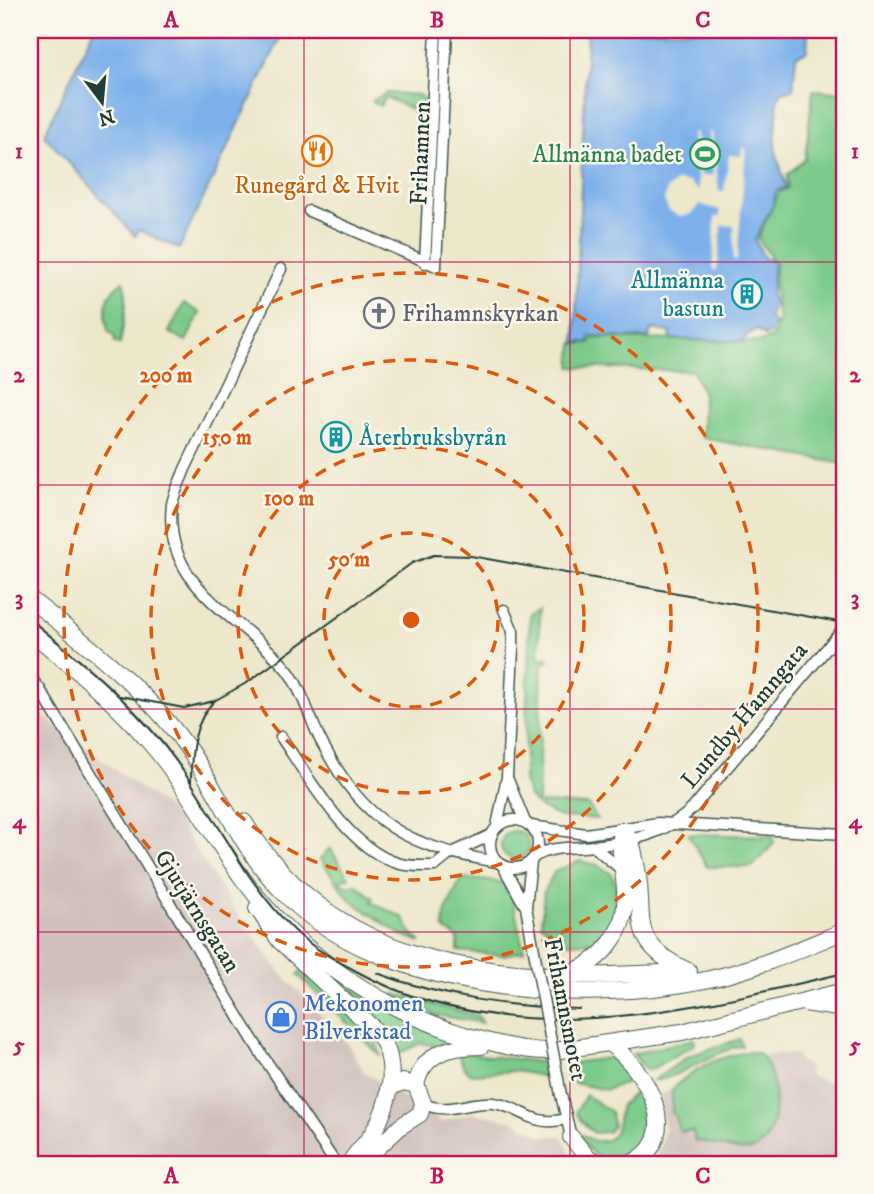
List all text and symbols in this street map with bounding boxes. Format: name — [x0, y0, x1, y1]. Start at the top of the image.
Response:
text: A — [163, 6, 180, 35]
text: B — [430, 6, 444, 35]
text: C — [695, 6, 711, 35]
north arrow — [66, 66, 136, 136]
street label: Frihamnen — [404, 100, 438, 206]
text: N — [95, 104, 117, 130]
restaurant icon: Runegård & Hvit — [300, 134, 334, 168]
text: 1 — [15, 137, 23, 166]
sports icon: Allmänna badet — [688, 137, 722, 171]
text: 1 — [851, 137, 859, 166]
place label: Allmänna badet — [533, 140, 682, 170]
place label: Runegård & Hvit — [234, 171, 400, 201]
place label: Allmänna bastun — [631, 266, 725, 324]
building icon: Allmänna bastun — [730, 277, 764, 311]
church icon: Frihamnskyrkan — [362, 296, 396, 330]
place label: Frihamnskyrkan — [402, 299, 559, 329]
text: 2 — [13, 361, 25, 390]
text: 2 — [849, 361, 861, 390]
text: 200 m — [139, 363, 193, 389]
building icon: Återbruksbyrån — [319, 420, 353, 454]
place label: Återbruksbyrån — [359, 422, 507, 453]
text: 150 m — [202, 425, 252, 451]
text: 100 m — [264, 486, 314, 512]
text: 50 m — [327, 547, 370, 573]
text: 3 — [15, 584, 23, 613]
text: 3 — [851, 584, 859, 613]
centre of rings — [399, 608, 423, 632]
street label: Lundby Hamngata — [675, 636, 815, 795]
text: 4 — [12, 807, 27, 836]
text: 4 — [848, 807, 863, 836]
street label: Gjutjärnsgatan — [147, 844, 247, 979]
street label: Frihamnsmotet — [536, 935, 594, 1084]
place label: Mekonomen Bilverkstad — [304, 989, 424, 1047]
shop icon: Mekonomen Bilverkstad — [264, 1000, 298, 1034]
text: 5 — [12, 1031, 25, 1060]
text: 5 — [848, 1031, 861, 1060]
text: A — [163, 1162, 180, 1191]
text: B — [430, 1162, 444, 1191]
text: C — [695, 1162, 711, 1191]

